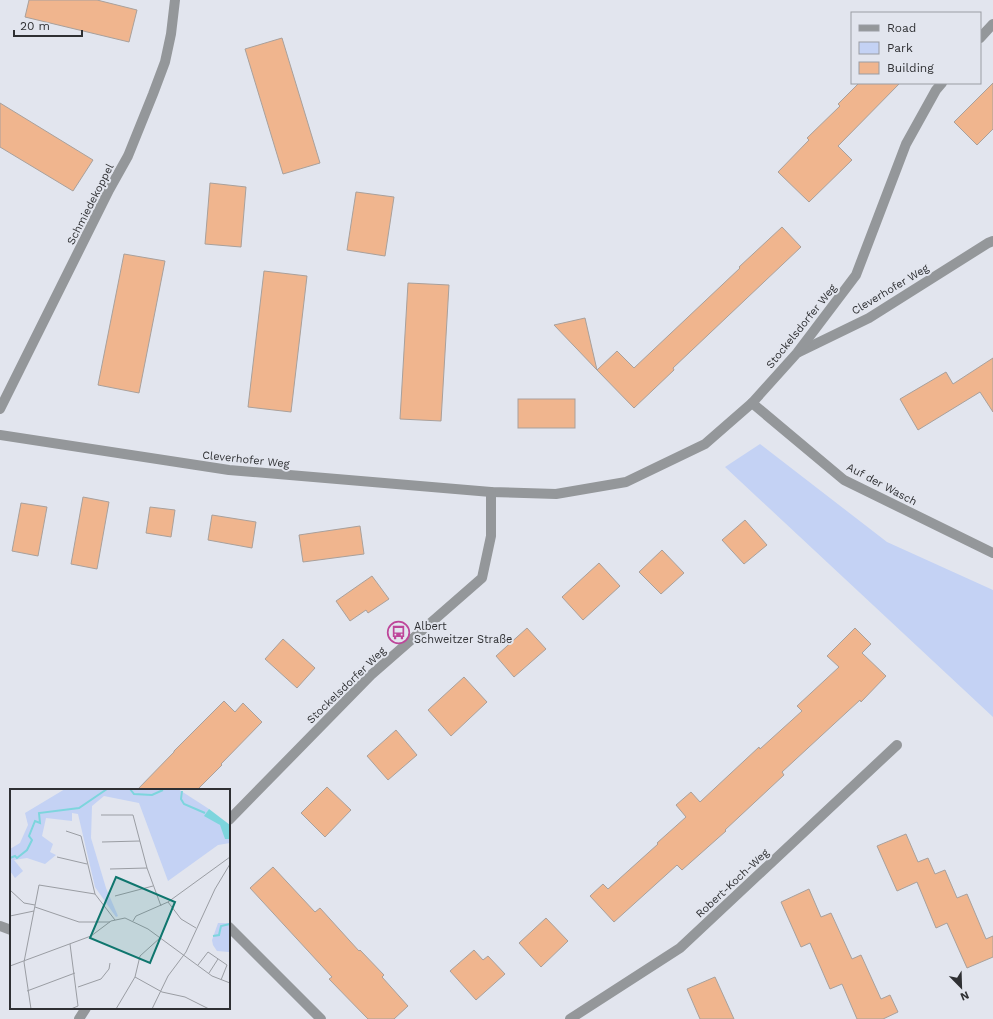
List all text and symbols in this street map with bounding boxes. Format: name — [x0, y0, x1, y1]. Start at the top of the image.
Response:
scale bar — [14, 12, 82, 38]
legend — [851, 12, 981, 84]
text: 20 m — [20, 19, 50, 33]
text: Road — [887, 21, 916, 35]
text: Park — [887, 41, 913, 55]
text: Building — [887, 61, 934, 75]
street label: Schmiedekoppel — [64, 161, 117, 247]
street label: Cleverhofer Weg — [849, 261, 931, 318]
street label: Stockelsdorfer Weg — [763, 281, 839, 371]
street label: Cleverhofer Weg — [202, 448, 290, 471]
street label: Auf der Wasch — [844, 460, 919, 508]
bus stop icon: Albert Schweitzer Straße — [385, 619, 411, 645]
place label: Albert Schweitzer Straße — [414, 620, 512, 646]
street label: Stockelsdorfer Weg — [304, 644, 389, 726]
inset map — [10, 789, 230, 1009]
street label: Robert-Koch-Weg — [693, 846, 772, 921]
north arrow — [941, 967, 981, 1007]
text: N — [958, 988, 971, 1003]

